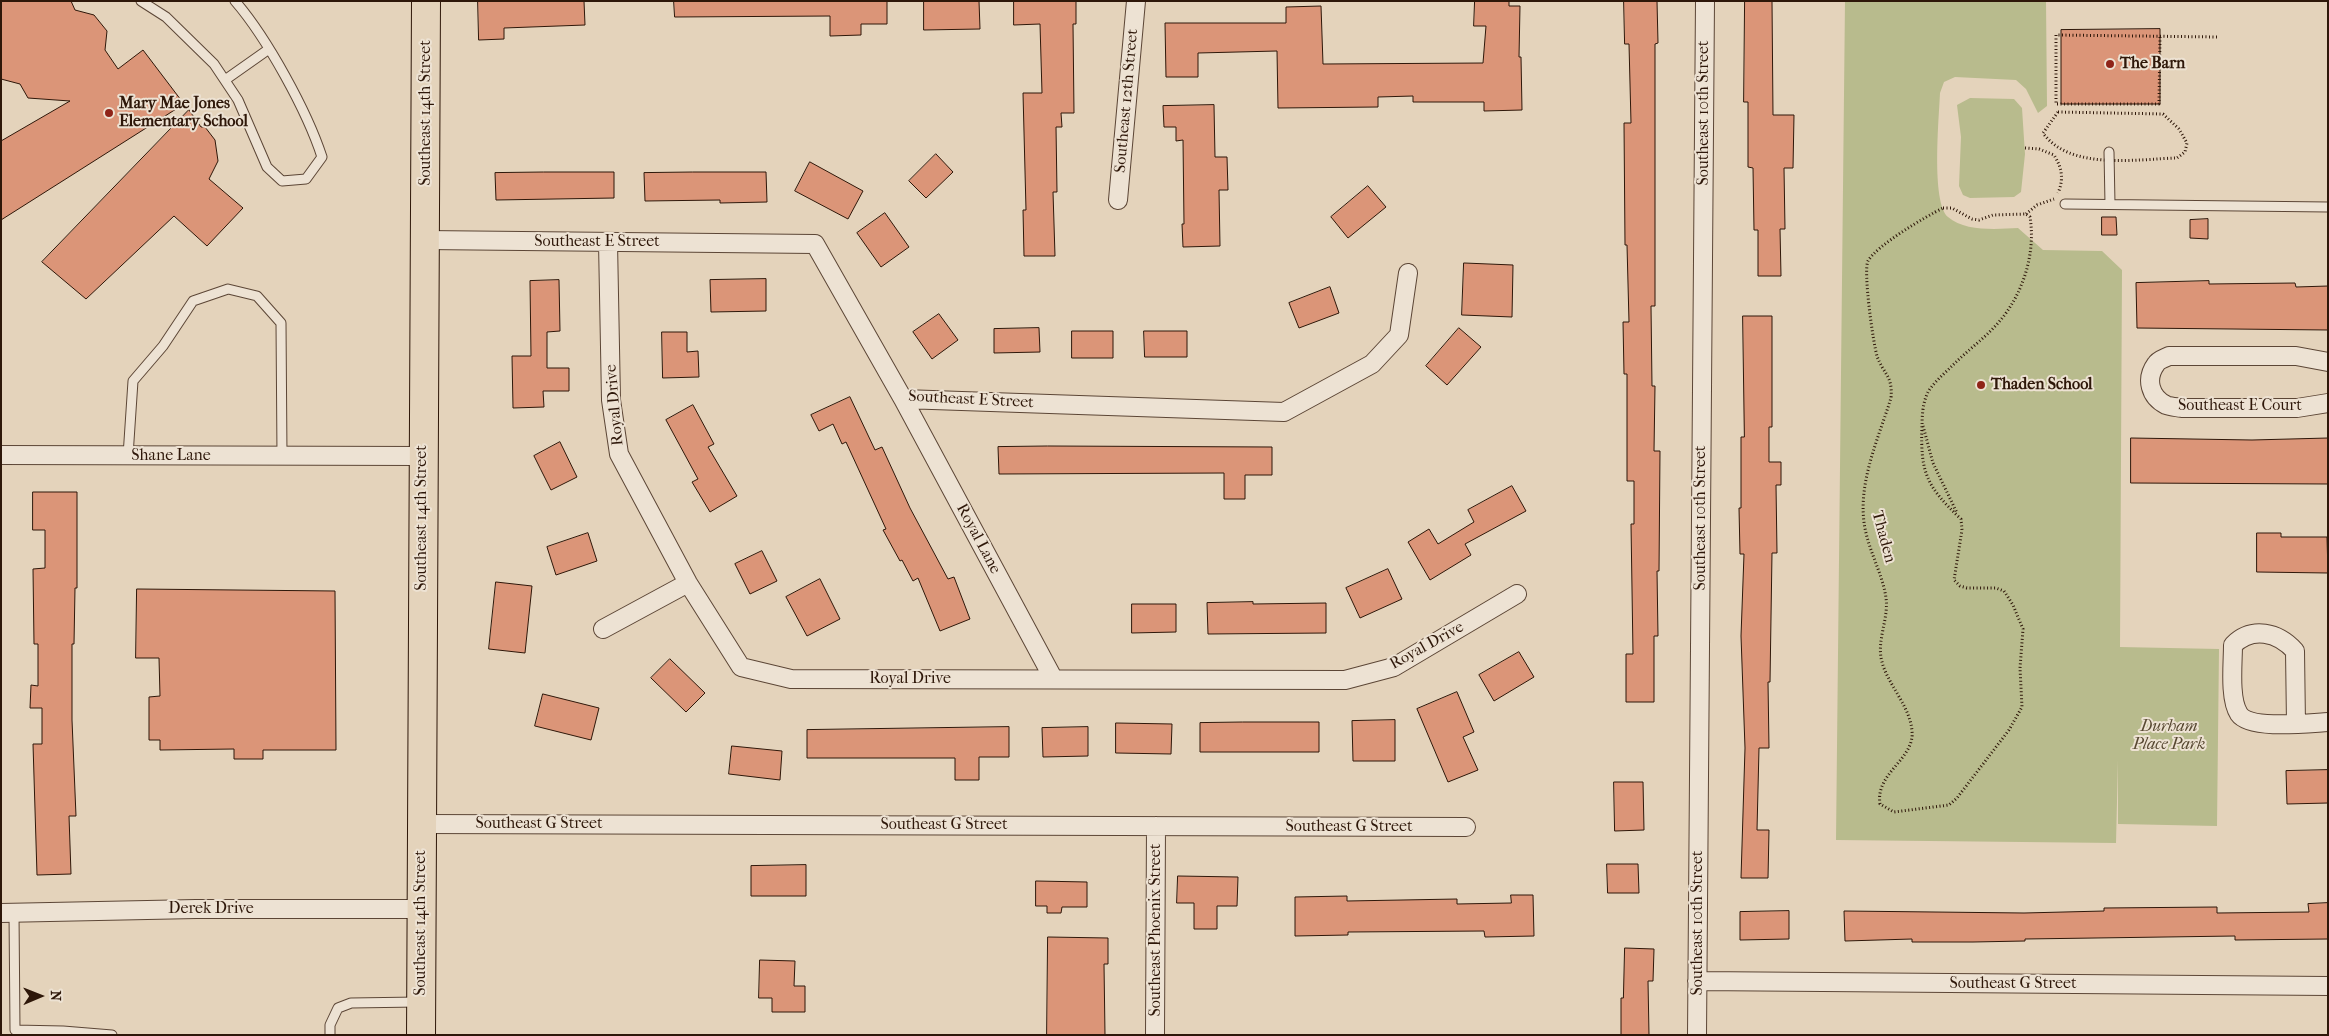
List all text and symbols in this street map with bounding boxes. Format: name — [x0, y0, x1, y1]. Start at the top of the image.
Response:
street label: Southeast 12th Street — [1111, 28, 1143, 174]
street label: Southeast 14th Street — [416, 40, 436, 186]
street label: Southeast 10th Street — [1694, 40, 1714, 186]
place label: The Barn — [2120, 54, 2185, 74]
marker: The Barn — [2104, 58, 2116, 70]
place label: Mary Mae Jones Elementary School — [119, 94, 248, 132]
marker: Mary Mae Jones Elementary School — [103, 107, 115, 119]
street label: Southeast E Street — [534, 232, 660, 252]
street label: Royal Drive — [602, 363, 628, 447]
place label: Thaden School — [1991, 375, 2093, 395]
marker: Thaden School — [1975, 379, 1987, 391]
street label: Southeast E Street — [908, 387, 1034, 413]
street label: Southeast E Court — [2178, 396, 2302, 416]
street label: Southeast 14th Street — [412, 445, 432, 591]
street label: Southeast 10th Street — [1691, 445, 1711, 591]
street label: Shane Lane — [131, 446, 211, 466]
street label: Royal Lane — [951, 501, 1005, 577]
street label: Thaden — [1867, 509, 1899, 565]
street label: Royal Drive — [1387, 618, 1467, 674]
street label: Royal Drive — [869, 669, 951, 689]
park label: Durham Place Park — [2133, 717, 2205, 755]
street label: Southeast G Street — [475, 814, 603, 834]
street label: Southeast G Street — [880, 815, 1008, 835]
street label: Southeast G Street — [1285, 817, 1413, 837]
street label: Southeast Phoenix Street — [1146, 844, 1166, 1016]
street label: Southeast 14th Street — [411, 850, 431, 996]
street label: Southeast 10th Street — [1688, 850, 1708, 996]
street label: Derek Drive — [168, 899, 254, 919]
north arrow — [15, 971, 65, 1021]
street label: Southeast G Street — [1949, 974, 2077, 994]
text: N — [47, 990, 64, 1001]

